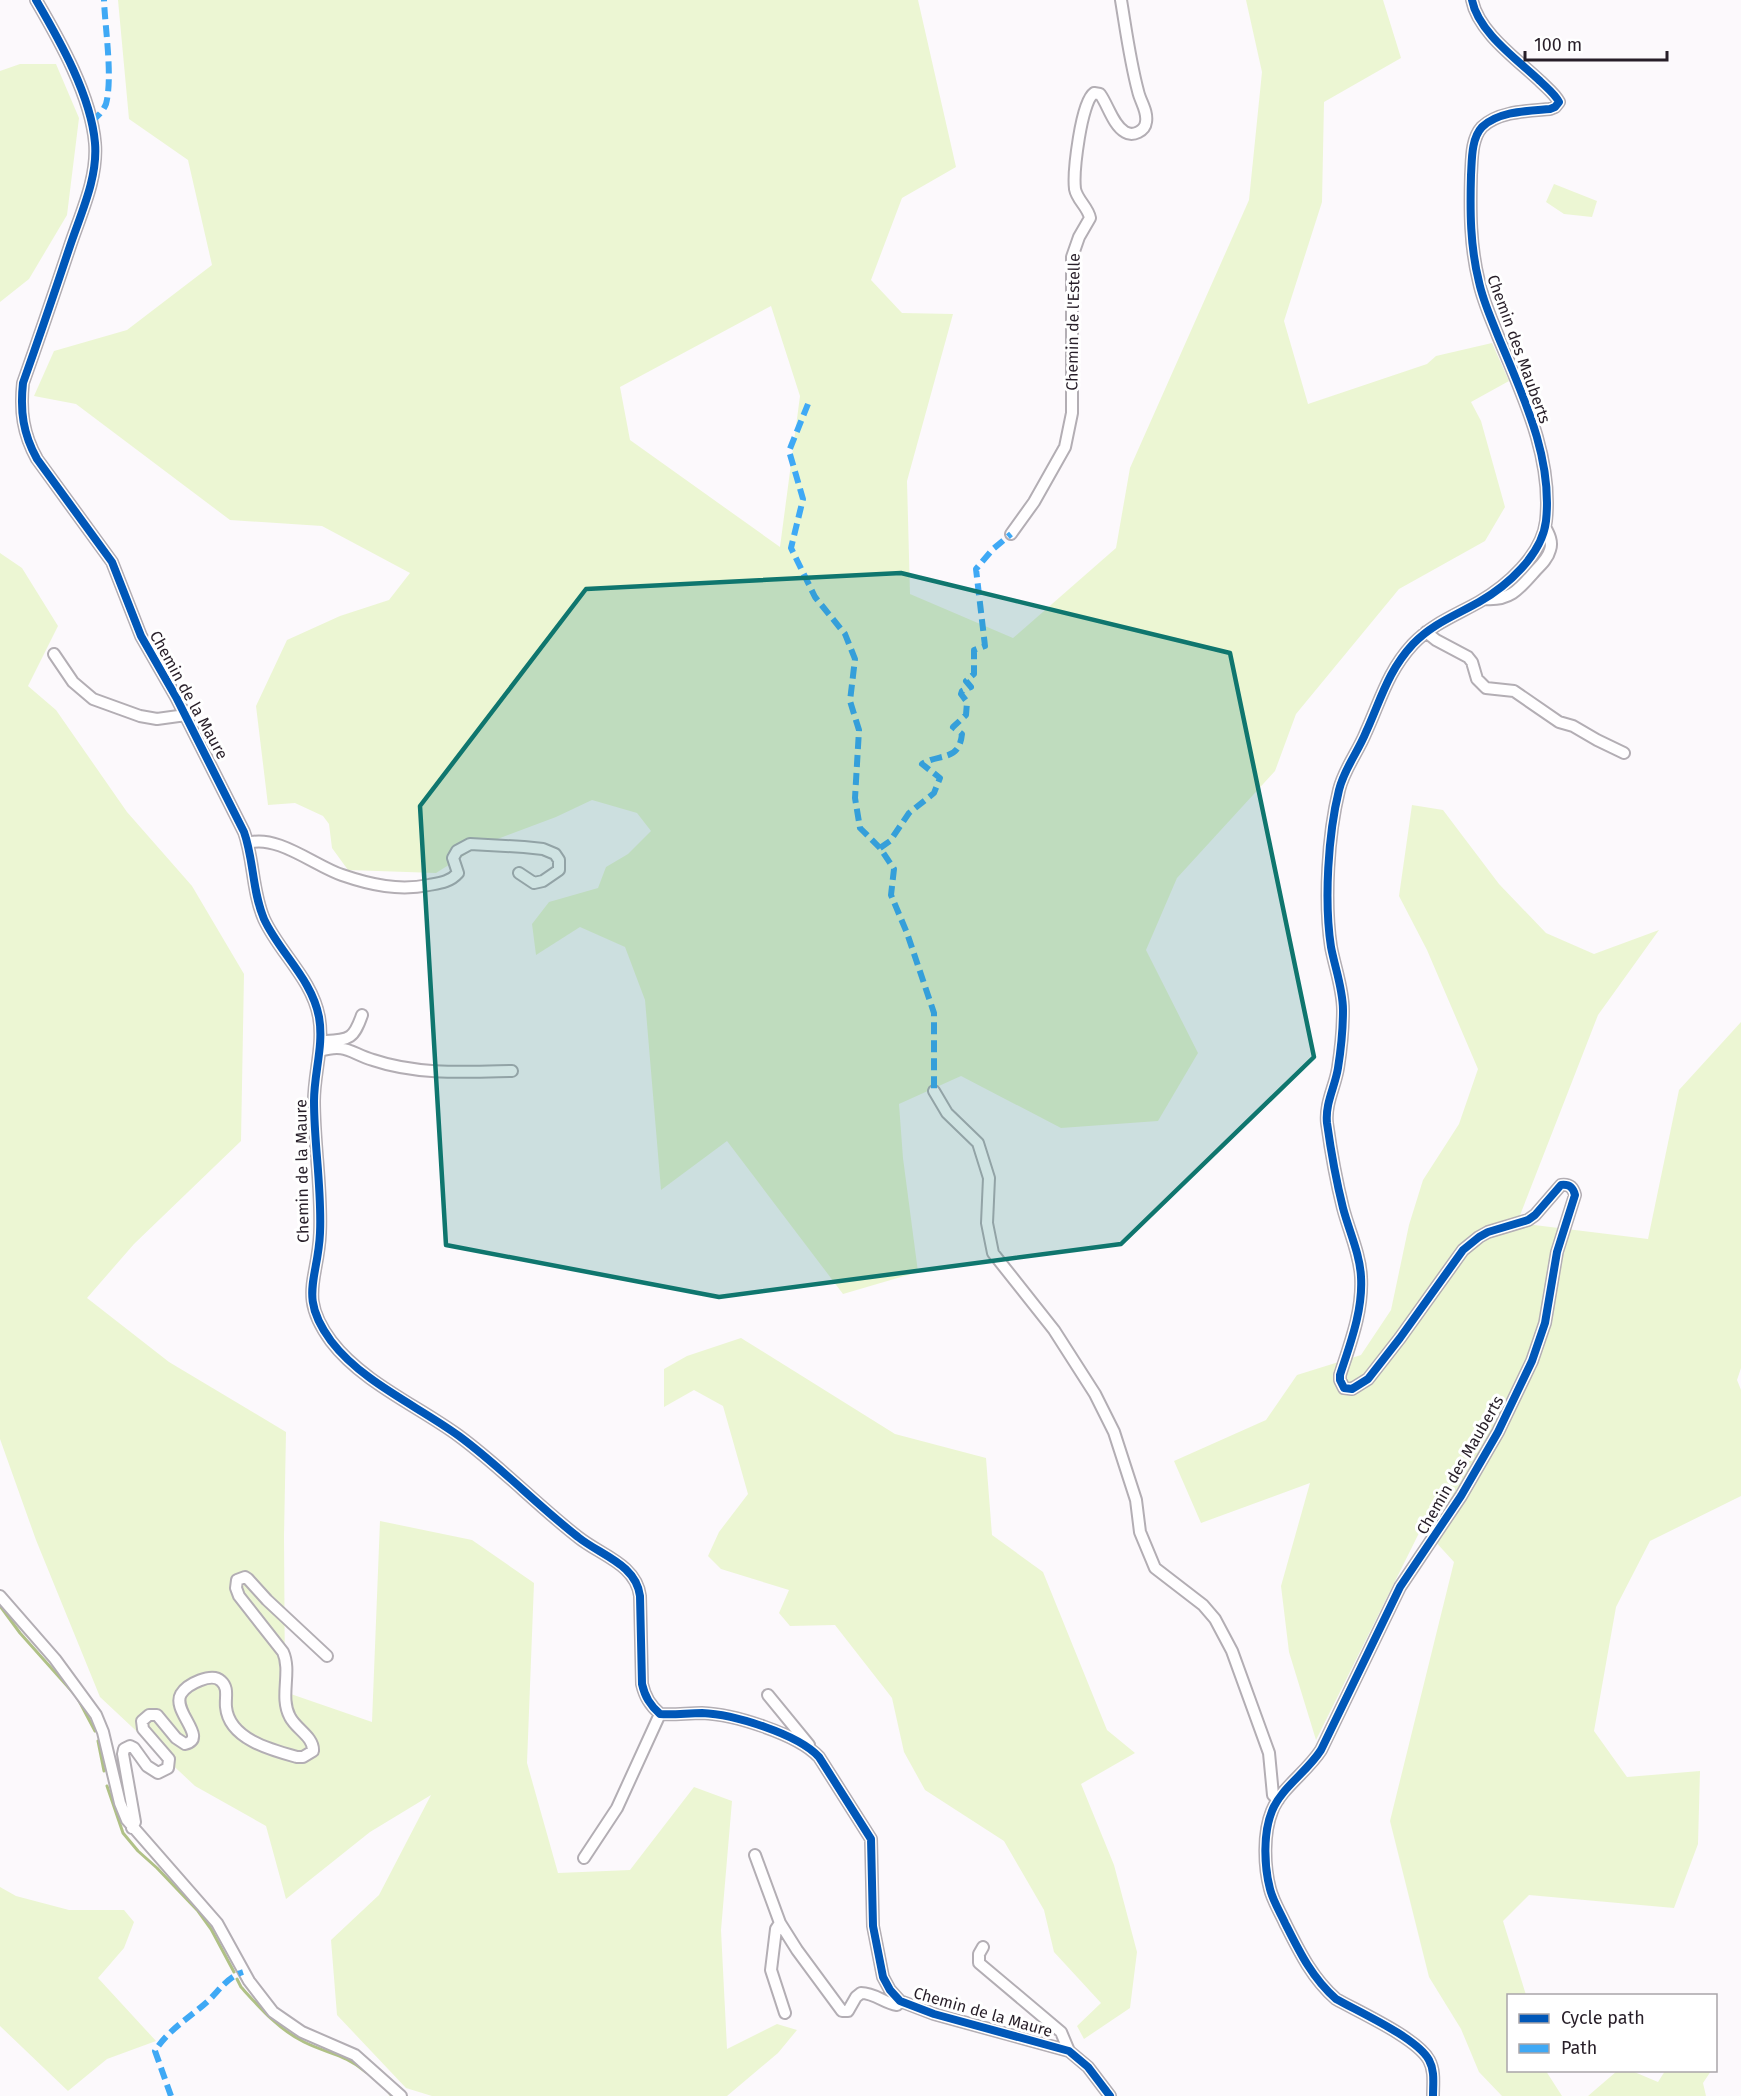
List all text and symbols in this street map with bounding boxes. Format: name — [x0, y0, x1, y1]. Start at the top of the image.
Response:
scale bar — [1525, 24, 1668, 62]
text: 100 m — [1534, 34, 1582, 56]
street label: Chemin de l'Estelle — [1062, 253, 1084, 391]
street label: Chemin des Mauberts — [1483, 272, 1555, 426]
street label: Chemin de la Maure — [146, 628, 232, 762]
street label: Chemin de la Maure — [291, 1099, 313, 1243]
street label: Chemin des Mauberts — [1413, 1392, 1507, 1538]
street label: Chemin de la Maure — [911, 1983, 1055, 2041]
legend — [1507, 1994, 1717, 2072]
text: Cycle path — [1561, 2007, 1645, 2029]
text: Path — [1561, 2037, 1597, 2059]

